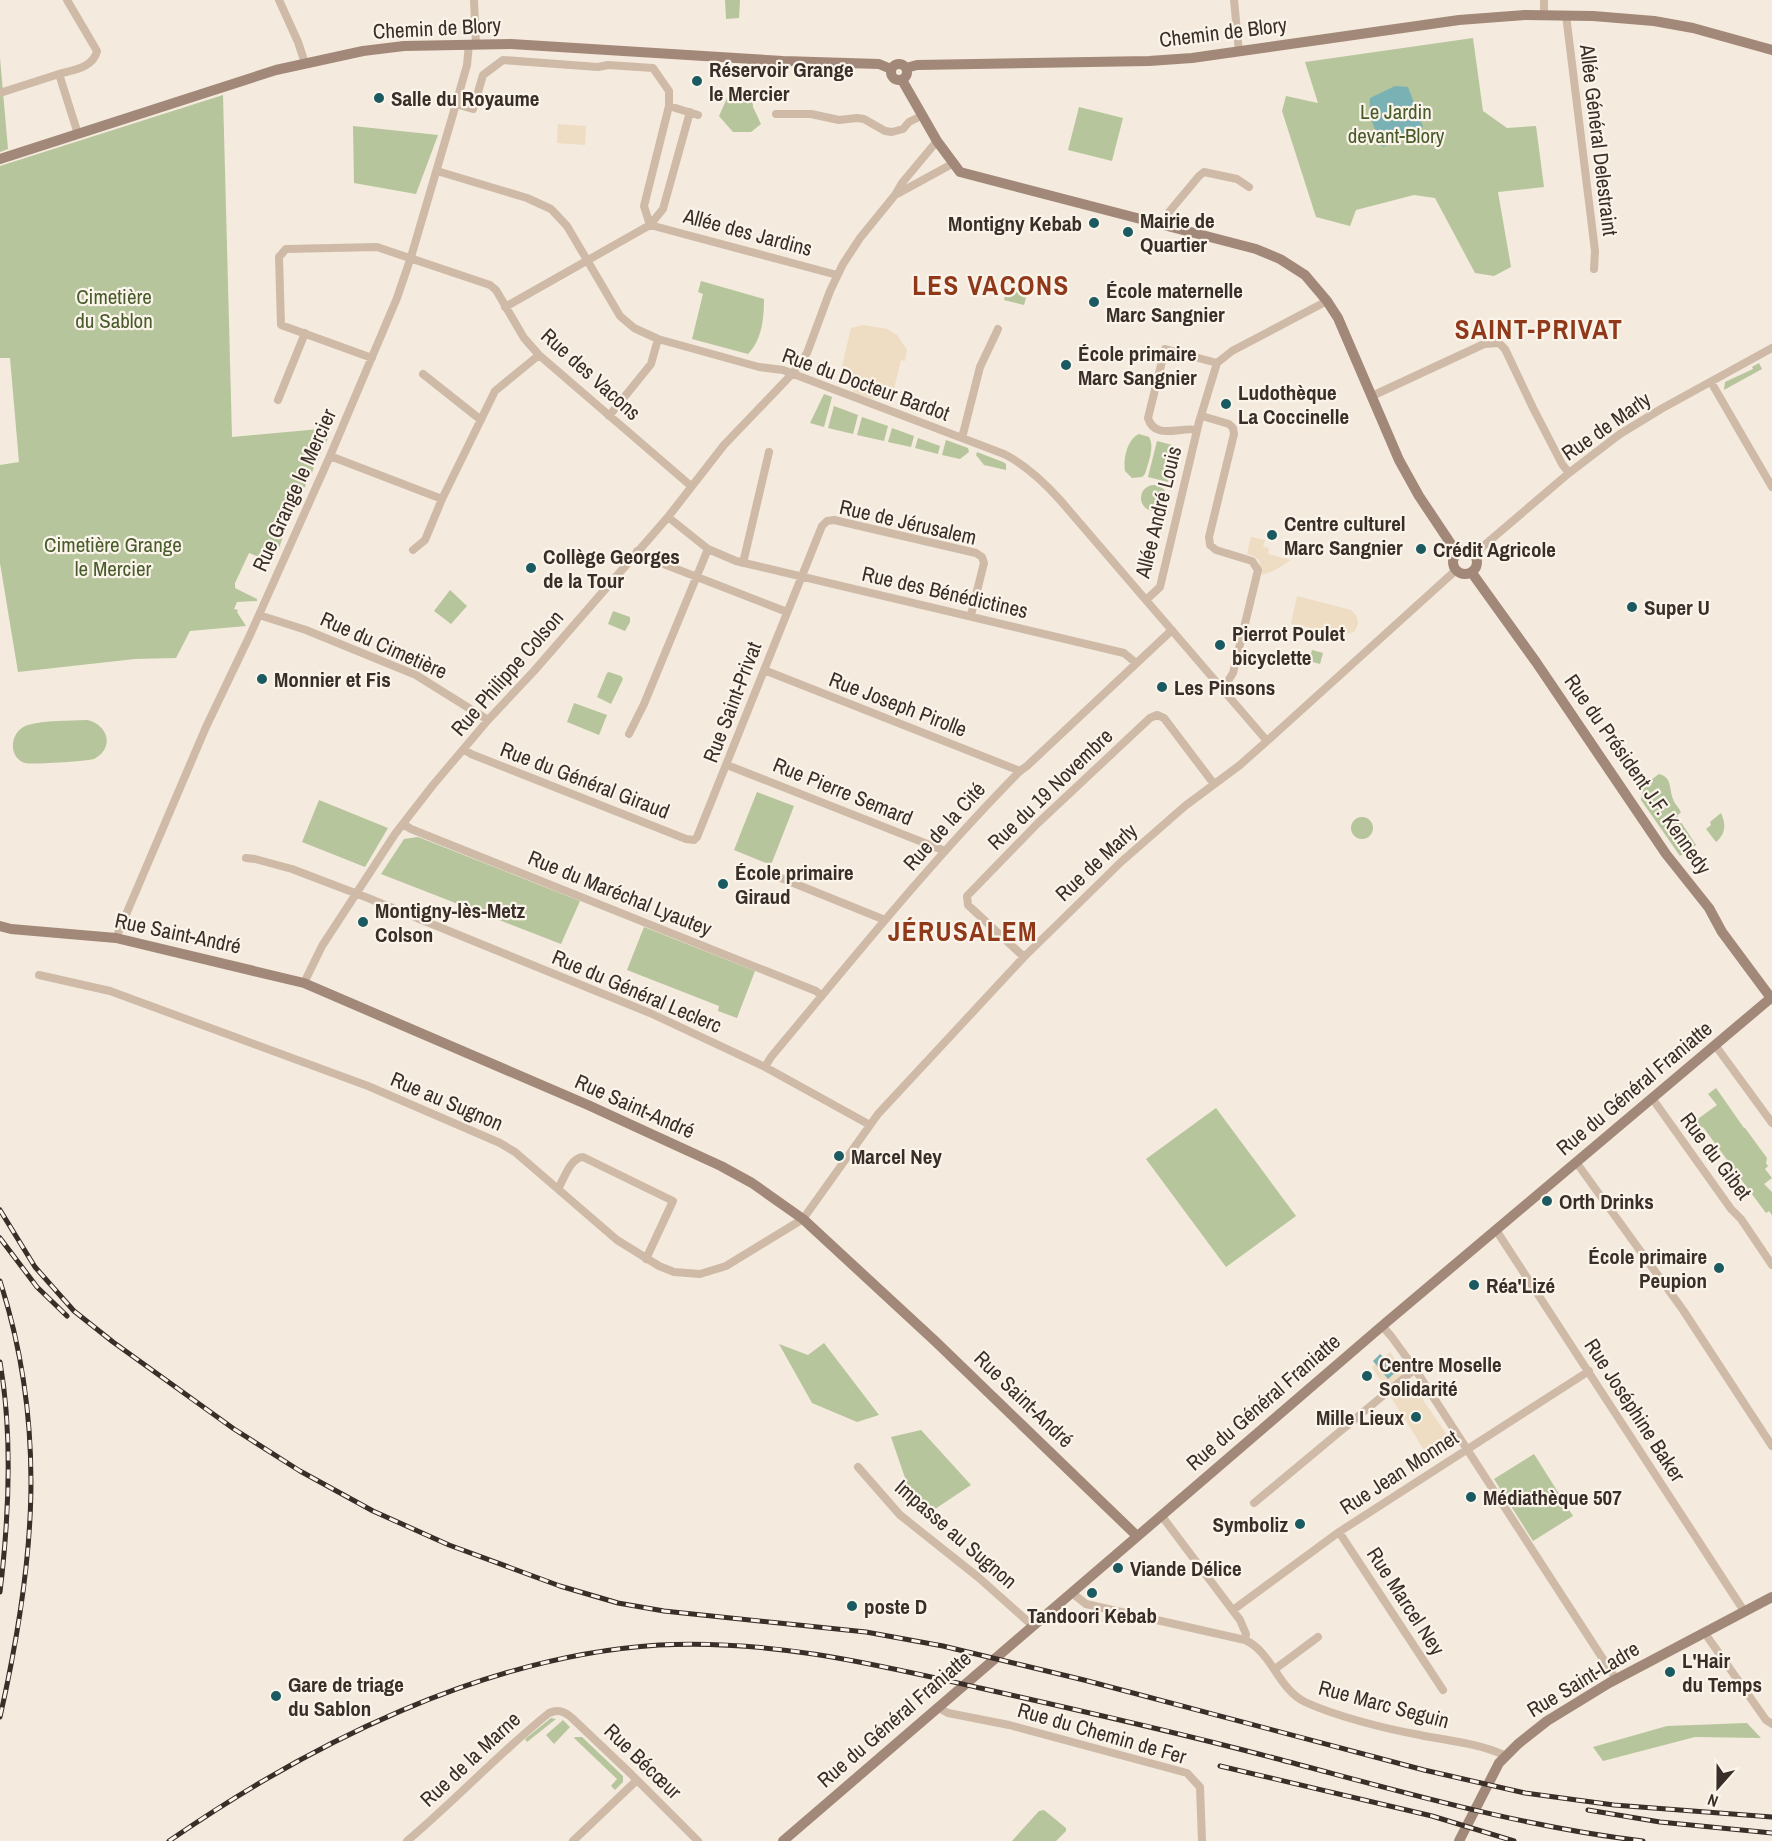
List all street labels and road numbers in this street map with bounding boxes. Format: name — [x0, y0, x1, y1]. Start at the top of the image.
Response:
street label: Chemin de Blory — [372, 10, 502, 46]
street label: Chemin de Blory — [1158, 10, 1289, 54]
street label: Allée Général Delestraint — [1573, 42, 1625, 237]
street label: Allée des Jardins — [679, 201, 816, 263]
street label: Rue des Vacons — [535, 321, 647, 427]
street label: Rue du Docteur Bardot — [778, 340, 954, 428]
street label: Rue de Marly — [1556, 385, 1657, 467]
street label: Rue Grange le Mercier — [245, 404, 343, 576]
street label: Allée André Louis — [1127, 443, 1188, 582]
street label: Rue de Jérusalem — [837, 492, 979, 552]
street label: Rue des Bénédictines — [859, 559, 1031, 625]
street label: Rue du Cimetière — [316, 604, 452, 686]
street label: Rue Philippe Colson — [444, 604, 570, 742]
street label: Rue Saint-Privat — [696, 637, 768, 767]
street label: Rue Joseph Pirolle — [825, 664, 971, 744]
street label: Rue du Président J.F. Kennedy — [1558, 668, 1718, 880]
street label: Rue du 19 Novembre — [981, 722, 1119, 856]
street label: Rue du Général Giraud — [496, 734, 674, 826]
street label: Rue Pierre Semard — [769, 750, 917, 832]
street label: Rue de la Cité — [896, 775, 992, 877]
street label: Rue de Marly — [1049, 816, 1144, 908]
street label: Rue du Maréchal Lyautey — [524, 843, 716, 943]
street label: Rue Saint-André — [112, 905, 244, 961]
street label: Rue du Général Leclerc — [548, 942, 726, 1040]
street label: Rue du Général Franiatte — [1550, 1014, 1718, 1162]
street label: Rue au Sugnon — [386, 1064, 508, 1138]
street label: Rue Saint-André — [571, 1067, 699, 1145]
street label: Rue du Gibet — [1674, 1106, 1759, 1206]
street label: Rue du Général Franiatte — [1180, 1327, 1346, 1477]
street label: Rue Joséphine Baker — [1578, 1333, 1692, 1488]
street label: Rue Saint-André — [968, 1344, 1080, 1454]
street label: Rue Jean Monnet — [1334, 1423, 1464, 1521]
street label: Impasse au Sugnon — [889, 1473, 1023, 1595]
street label: Rue Marcel Ney — [1360, 1541, 1452, 1661]
street label: Rue Saint-Ladre — [1521, 1634, 1645, 1724]
street label: Rue du Général Franiatte — [811, 1644, 977, 1794]
street label: Rue Marc Seguin — [1316, 1673, 1452, 1735]
street label: Rue du Chemin de Fer — [1014, 1695, 1190, 1771]
street label: Rue de la Marne — [414, 1705, 526, 1813]
street label: Rue Bécœur — [598, 1717, 688, 1806]

